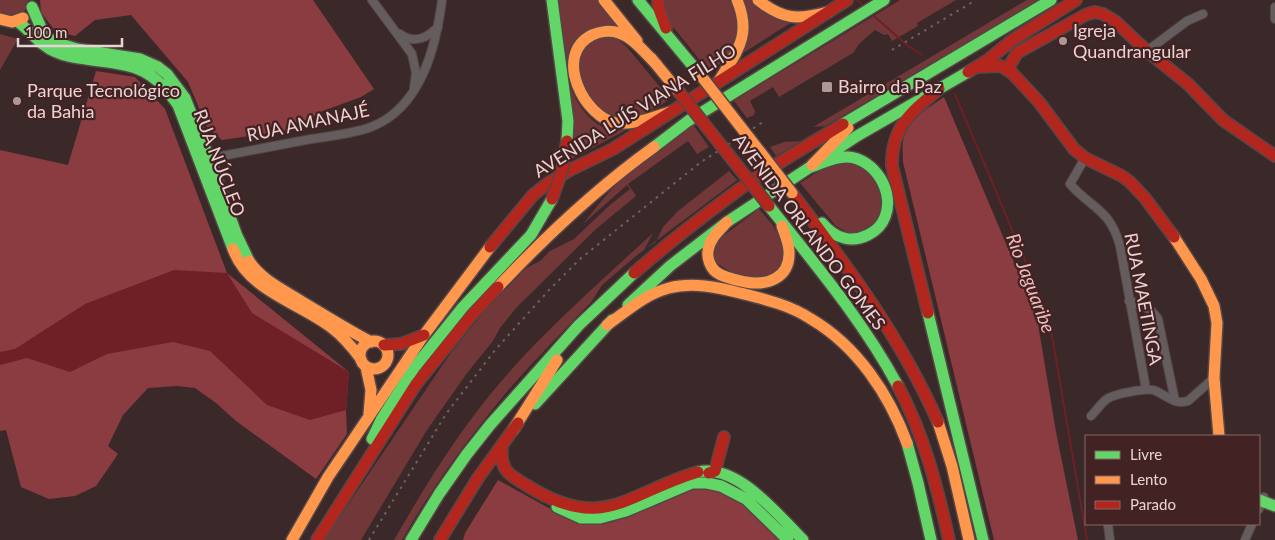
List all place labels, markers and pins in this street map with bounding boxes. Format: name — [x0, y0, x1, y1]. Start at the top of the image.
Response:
place label: Igreja Quandrangular — [1073, 19, 1191, 62]
marker: Igreja Quandrangular — [1057, 35, 1069, 47]
place label: Bairro da Paz — [838, 75, 942, 97]
place label: Parque Tecnológico da Bahia — [27, 79, 180, 122]
marker: Bairro da Paz — [820, 80, 834, 94]
marker: Parque Tecnológico da Bahia — [11, 95, 23, 107]

